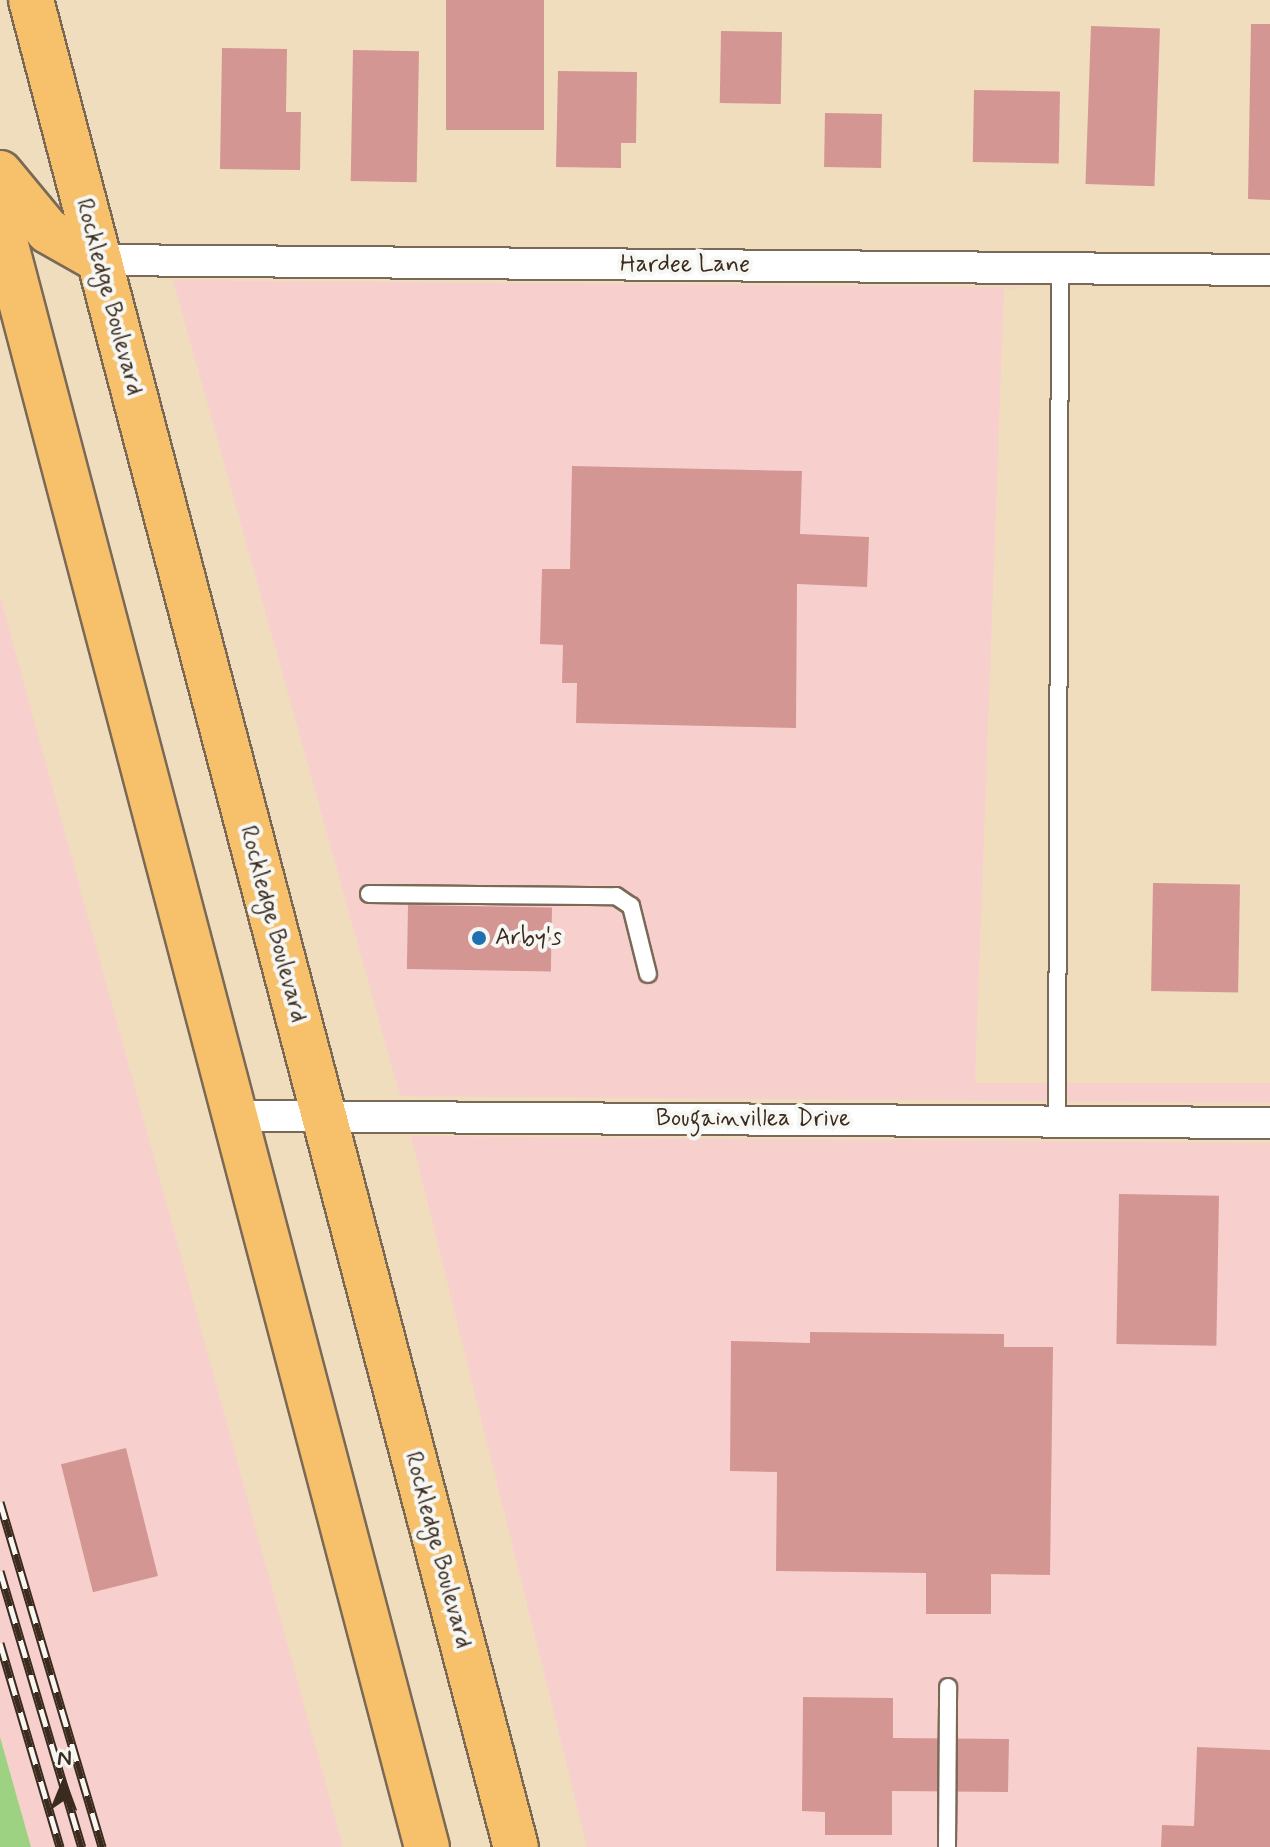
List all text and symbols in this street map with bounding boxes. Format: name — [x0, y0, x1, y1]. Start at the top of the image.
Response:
street label: Rockledge Boulevard — [69, 196, 149, 398]
street label: Hardee Lane — [620, 251, 750, 279]
street label: Rockledge Boulevard — [233, 823, 313, 1025]
place label: Arby's — [495, 924, 562, 952]
marker: Arby's — [470, 929, 488, 947]
street label: Bougainvillea Drive — [656, 1105, 850, 1133]
street label: Rockledge Boulevard — [398, 1449, 478, 1651]
north arrow — [24, 1743, 104, 1823]
text: N — [57, 1745, 72, 1773]

